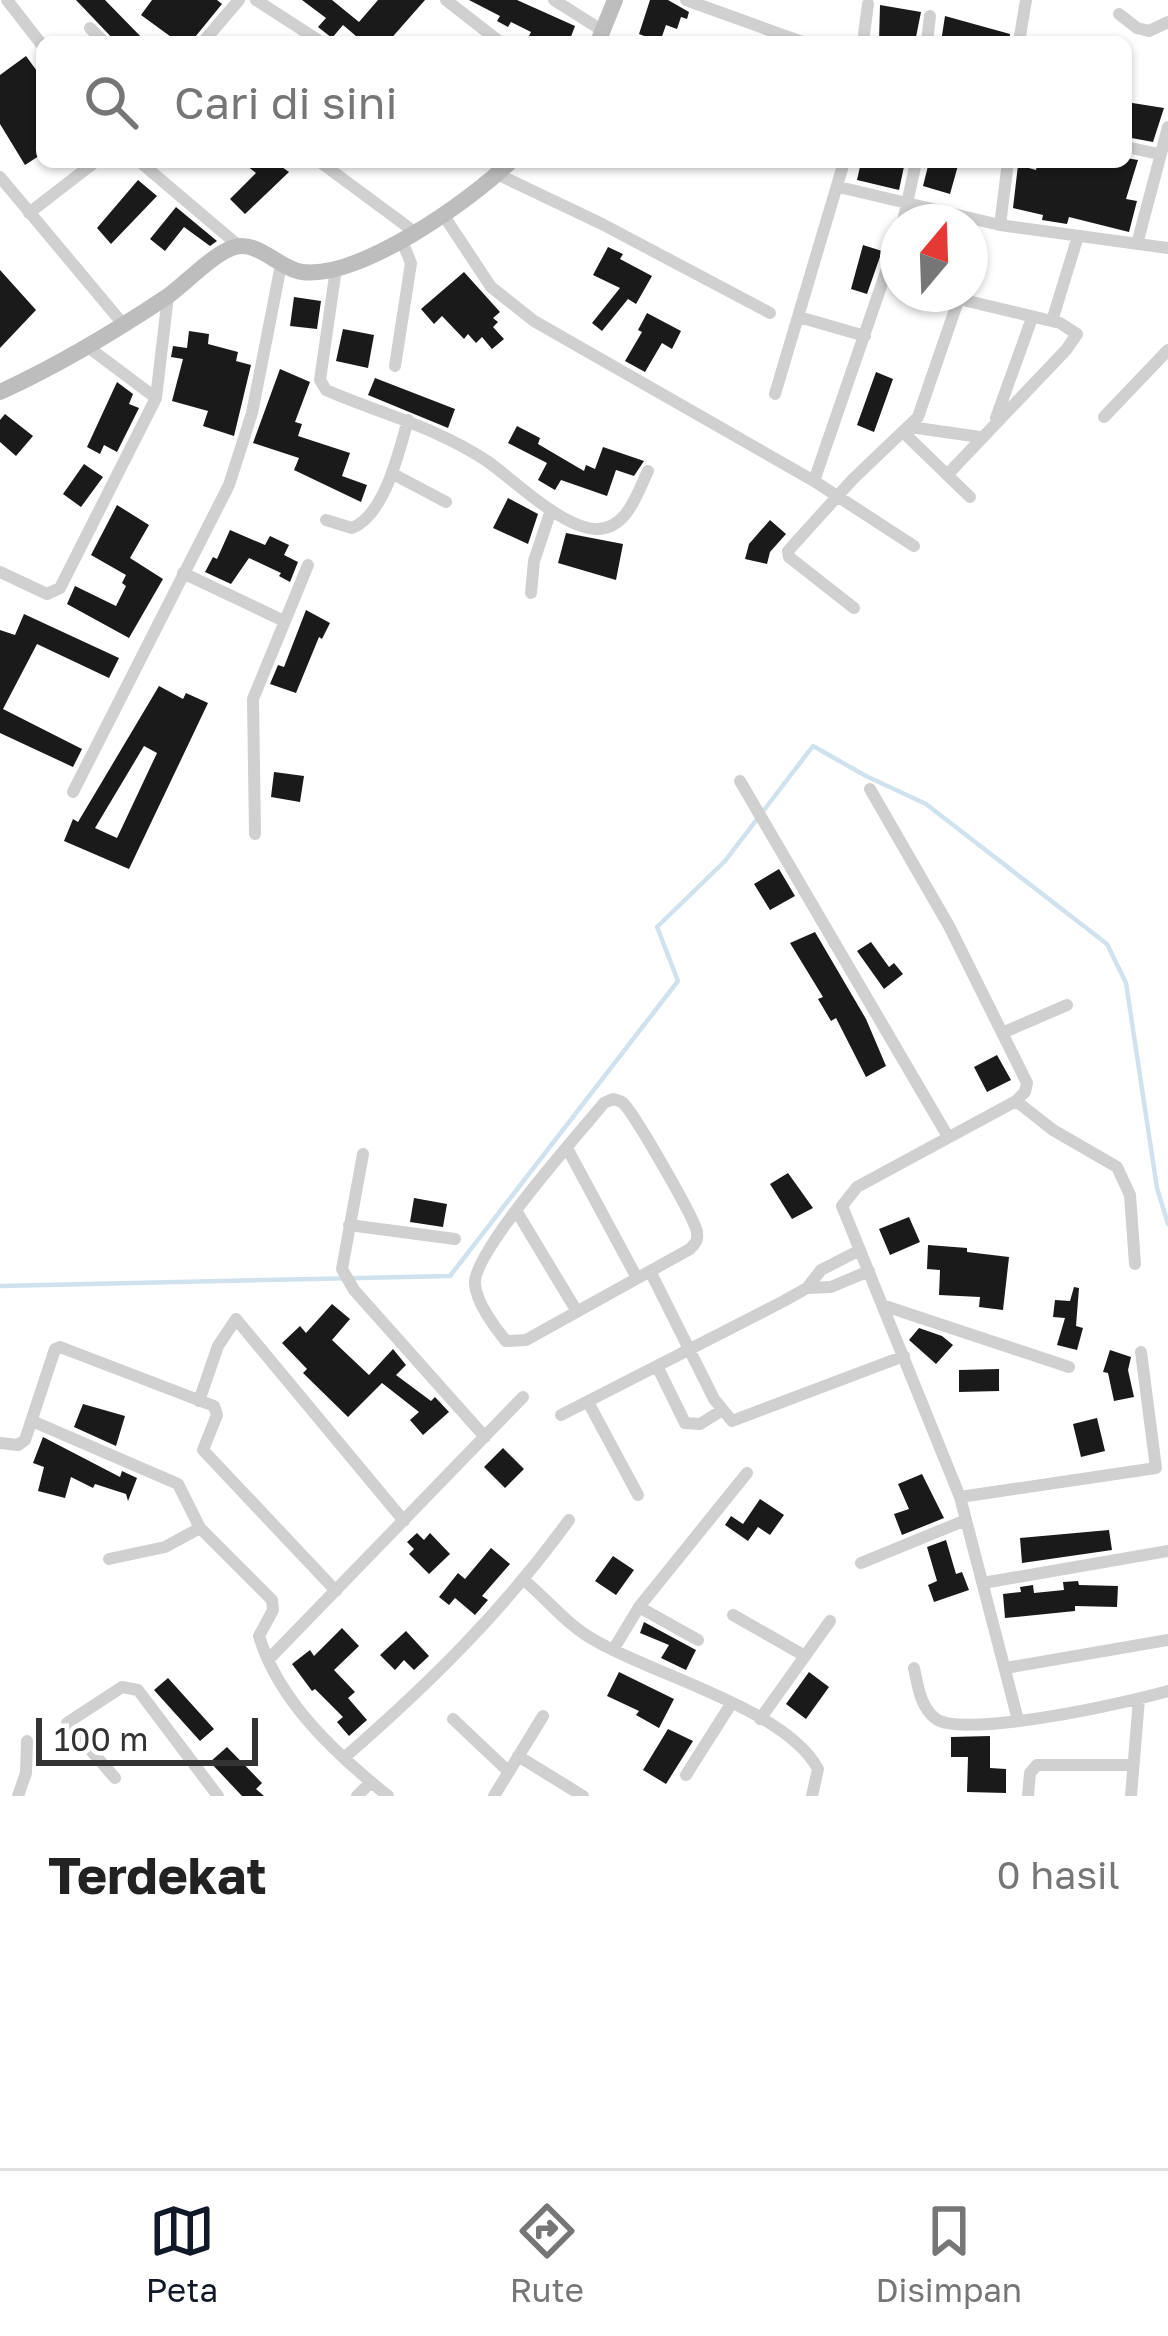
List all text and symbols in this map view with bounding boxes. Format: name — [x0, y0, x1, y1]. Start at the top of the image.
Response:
search box — [36, 36, 1132, 168]
icon: search — [78, 69, 144, 135]
text: Cari di sini — [174, 75, 398, 129]
north arrow — [880, 204, 988, 312]
scale bar — [36, 1712, 258, 1765]
text: 100 m — [54, 1719, 148, 1758]
text: Terdekat — [48, 1844, 267, 1905]
text: 0 hasil — [996, 1851, 1120, 1898]
tab: Peta — [146, 2198, 218, 2309]
tab: Rute — [510, 2198, 584, 2309]
tab: Disimpan — [875, 2198, 1022, 2309]

